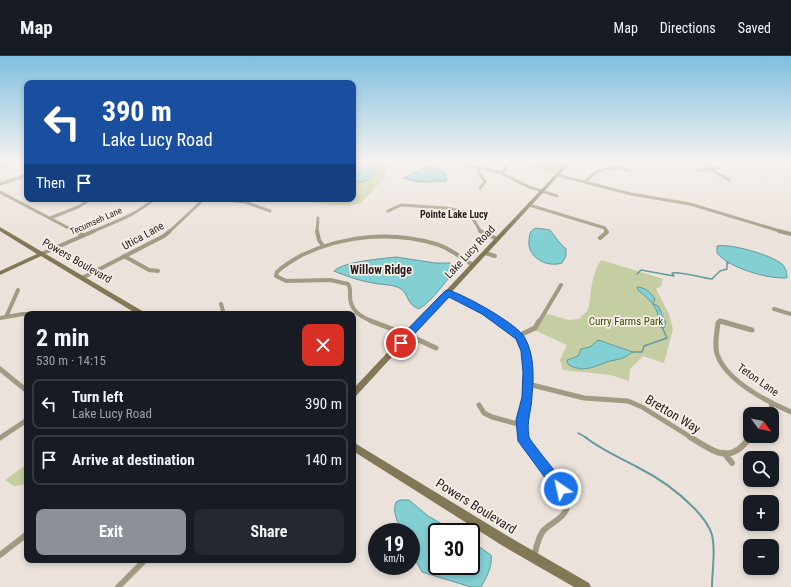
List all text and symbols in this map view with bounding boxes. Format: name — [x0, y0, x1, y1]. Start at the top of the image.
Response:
text: Map — [20, 16, 53, 39]
text: Map — [614, 20, 638, 36]
text: Directions — [660, 20, 716, 36]
text: Saved — [738, 20, 771, 36]
text: 390 m — [102, 95, 172, 128]
icon: left — [36, 96, 88, 148]
text: Lake Lucy Road — [102, 129, 213, 150]
icon: arrive — [73, 172, 95, 194]
text: Then — [36, 174, 65, 192]
street label: Tecumseh Lane — [69, 205, 123, 237]
district label: Pointe Lake Lucy — [420, 209, 489, 220]
street label: Utica Lane — [120, 219, 166, 253]
street label: Lake Lucy Road — [442, 223, 498, 281]
street label: Powers Boulevard — [40, 236, 114, 286]
district label: Willow Ridge — [350, 263, 412, 277]
park label: Curry Farms Park — [589, 315, 663, 328]
text: 2 min — [36, 324, 89, 352]
button: close — [302, 324, 344, 366]
pin — [384, 326, 418, 360]
icon: arrive — [390, 332, 412, 354]
text: 530 m · 14:15 — [36, 353, 106, 368]
street label: Teton Lane — [735, 361, 781, 399]
text: Turn left — [72, 388, 123, 406]
street label: Bretton Way — [643, 392, 704, 437]
icon: left — [38, 393, 60, 415]
text: 390 m — [305, 395, 342, 413]
text: Lake Lucy Road — [72, 406, 152, 421]
north arrow — [743, 407, 779, 443]
map controls — [743, 407, 779, 575]
icon: arrive — [38, 449, 60, 471]
text: Arrive at destination — [72, 451, 195, 469]
text: 140 m — [305, 451, 342, 469]
button: search — [743, 451, 779, 487]
position arrow — [540, 468, 582, 510]
street label: Powers Boulevard — [433, 475, 519, 537]
button: + — [743, 495, 779, 531]
button: Exit — [36, 509, 186, 555]
button: Share — [194, 509, 344, 555]
speed limit sign: 30 — [428, 523, 480, 575]
text: 19 — [384, 532, 404, 556]
button: − — [743, 539, 779, 575]
text: km/h — [384, 553, 404, 564]

